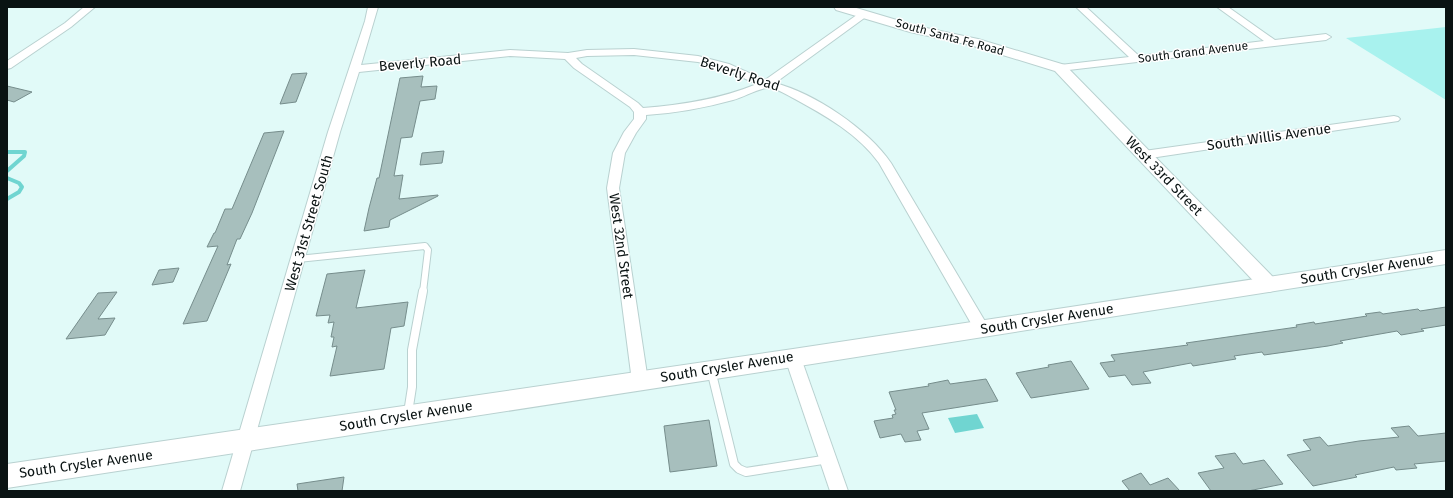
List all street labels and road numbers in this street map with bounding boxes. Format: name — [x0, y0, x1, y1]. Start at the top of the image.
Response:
street label: South Santa Fe Road — [894, 16, 1006, 58]
street label: South Grand Avenue — [1137, 38, 1249, 66]
street label: Beverly Road — [378, 51, 462, 75]
street label: Beverly Road — [698, 53, 782, 95]
street label: South Willis Avenue — [1206, 120, 1332, 154]
street label: West 33rd Street — [1122, 133, 1207, 220]
street label: West 31st Street South — [281, 153, 337, 293]
street label: West 32nd Street — [605, 192, 637, 301]
street label: South Crysler Avenue — [1299, 250, 1435, 288]
street label: South Crysler Avenue — [979, 300, 1115, 338]
street label: South Crysler Avenue — [659, 348, 795, 386]
street label: South Crysler Avenue — [338, 397, 474, 435]
street label: South Crysler Avenue — [18, 446, 154, 482]

